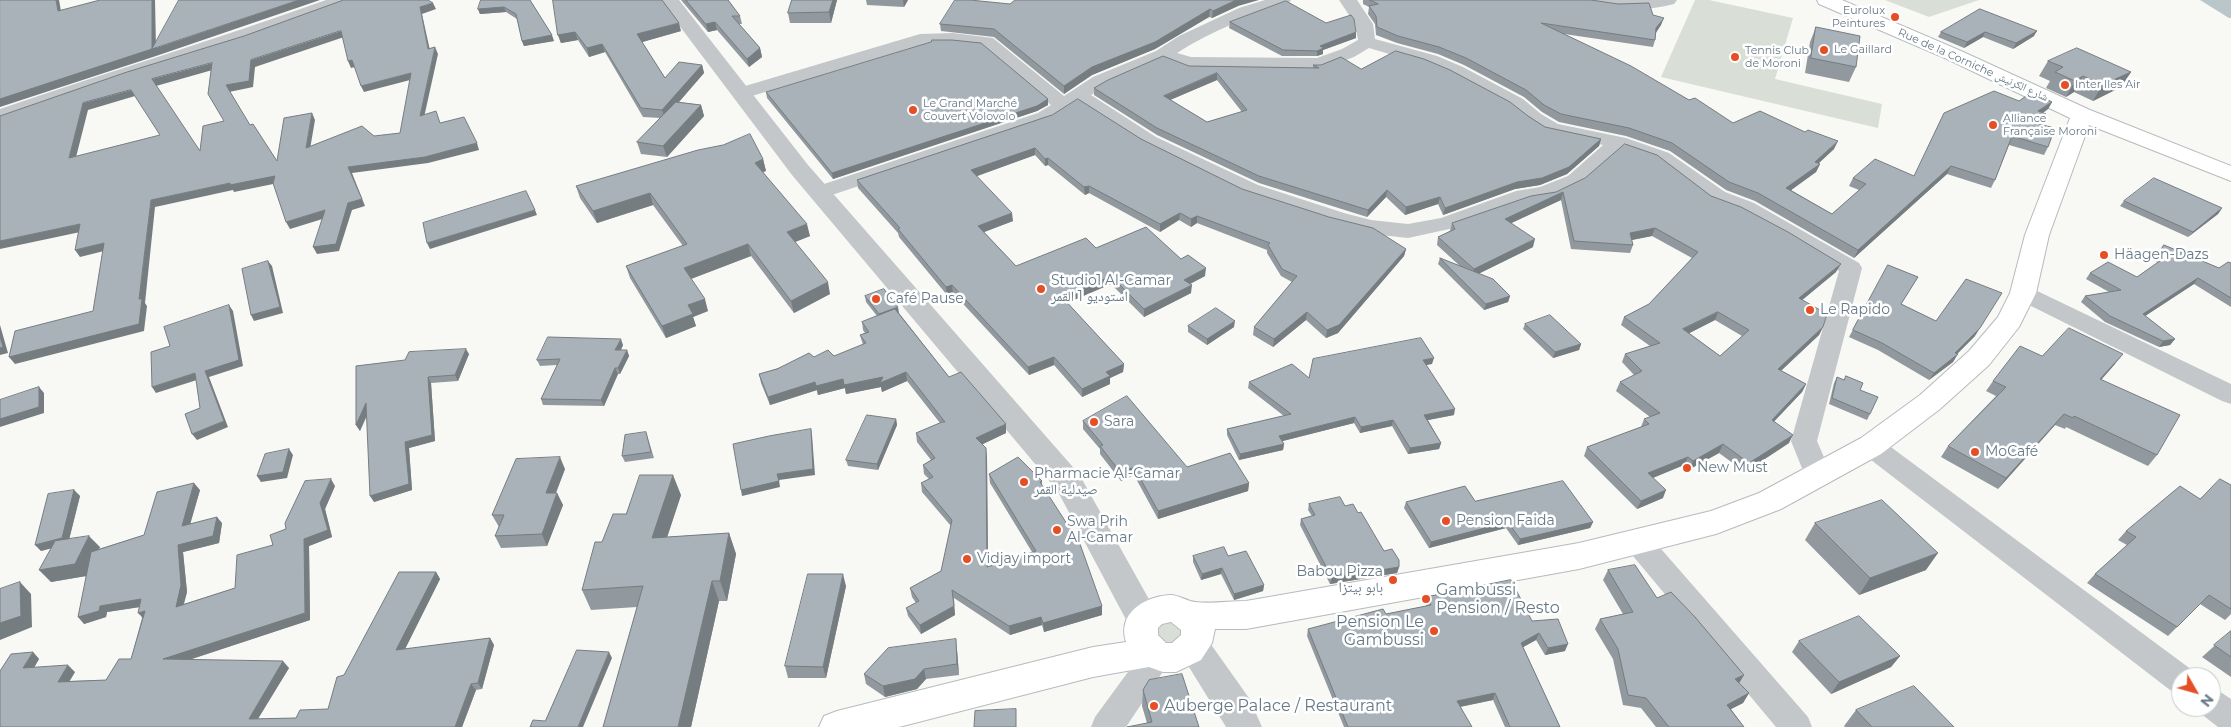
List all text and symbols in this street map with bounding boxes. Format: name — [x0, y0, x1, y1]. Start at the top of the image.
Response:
place label: Eurolux Peintures — [1832, 4, 1885, 30]
marker: Eurolux Peintures — [1889, 11, 1901, 23]
street label: Rue de la Corniche شارع الكرنيش — [1896, 26, 2050, 104]
place label: Le Gaillard — [1834, 43, 1892, 57]
place label: Tennis Club de Moroni — [1745, 44, 1809, 70]
marker: Le Gaillard — [1818, 44, 1830, 56]
marker: Tennis Club de Moroni — [1729, 51, 1741, 63]
place label: Inter Iles Air — [2075, 78, 2140, 92]
marker: Inter Iles Air — [2059, 79, 2071, 91]
place label: Le Grand Marché Couvert Volovolo — [923, 97, 1017, 123]
marker: Le Grand Marché Couvert Volovolo — [907, 104, 919, 116]
place label: Alliance Française Moroni — [2003, 112, 2097, 138]
marker: Alliance Française Moroni — [1987, 119, 1999, 131]
place label: Häagen-Dazs — [2114, 247, 2209, 263]
marker: Häagen-Dazs — [2098, 249, 2110, 261]
place label: Studio1 Al-Camar استوديو 1 القمر — [1051, 273, 1171, 306]
marker: Studio1 Al-Camar استوديو 1 القمر — [1035, 283, 1047, 295]
place label: Café Pause — [886, 291, 964, 307]
marker: Café Pause — [870, 293, 882, 305]
place label: Le Rapido — [1820, 302, 1890, 318]
marker: Le Rapido — [1804, 304, 1816, 316]
place label: Sara — [1104, 414, 1134, 430]
marker: Sara — [1088, 416, 1100, 428]
place label: MoCafé — [1985, 444, 2038, 460]
marker: MoCafé — [1969, 446, 1981, 458]
place label: New Must — [1697, 460, 1768, 476]
marker: New Must — [1681, 462, 1693, 474]
place label: Pharmacie Al-Camar صيدلية القمر — [1034, 466, 1180, 498]
marker: Pharmacie Al-Camar صيدلية القمر — [1018, 476, 1030, 488]
place label: Pension Faida — [1456, 513, 1555, 529]
place label: Swa Prih Al-Camar — [1067, 514, 1133, 546]
marker: Pension Faida — [1440, 515, 1452, 527]
marker: Swa Prih Al-Camar — [1051, 524, 1063, 536]
place label: Vidjay import — [977, 551, 1071, 567]
marker: Vidjay import — [961, 553, 973, 565]
place label: Babou Pizza بابو بيتزا — [1296, 564, 1383, 596]
marker: Babou Pizza بابو بيتزا — [1387, 574, 1399, 586]
place label: Gambussi Pension / Resto — [1436, 580, 1560, 618]
marker: Gambussi Pension / Resto — [1420, 593, 1432, 605]
place label: Pension Le Gambussi — [1336, 612, 1424, 650]
marker: Pension Le Gambussi — [1428, 625, 1440, 637]
north arrow — [2171, 667, 2221, 717]
text: N — [2196, 691, 2218, 711]
place label: Auberge Palace / Restaurant — [1164, 696, 1392, 716]
marker: Auberge Palace / Restaurant — [1148, 700, 1160, 712]

